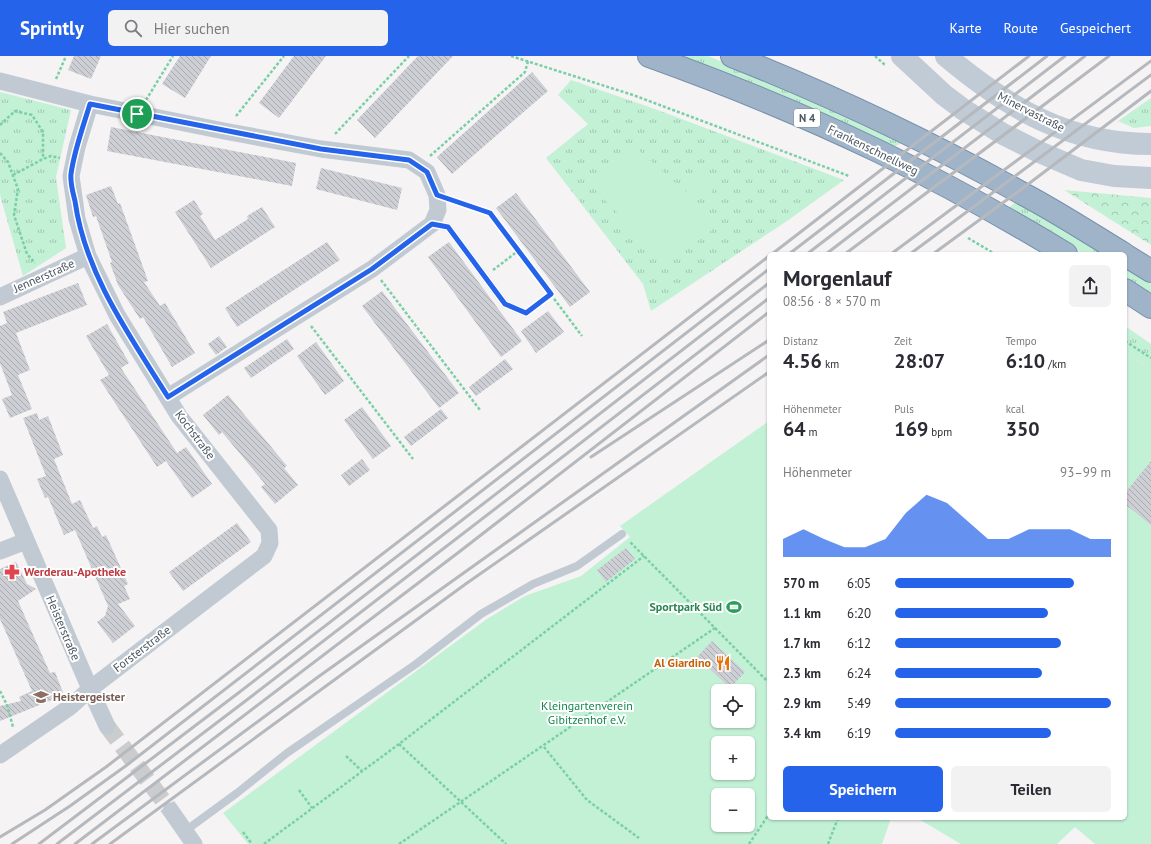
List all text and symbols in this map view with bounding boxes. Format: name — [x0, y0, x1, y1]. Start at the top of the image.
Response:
search box — [108, 10, 388, 46]
text: Sprintly — [20, 16, 84, 40]
icon: search — [122, 17, 144, 39]
text: Hier suchen — [154, 19, 230, 38]
text: Karte — [950, 19, 982, 37]
text: Route — [1004, 19, 1038, 37]
text: Gespeichert — [1060, 19, 1131, 37]
street label: Minervastraße — [995, 88, 1067, 135]
pin — [120, 97, 154, 131]
icon: arrive — [126, 103, 148, 125]
road number: N 4 — [794, 109, 820, 127]
street label: Frankenschnellweg — [826, 121, 921, 178]
street label: Jennerstraße — [10, 255, 77, 296]
text: Morgenlauf — [783, 264, 891, 292]
button: share — [1069, 265, 1111, 307]
text: 08:56 · 8 × 570 m — [783, 293, 880, 310]
text: Distanz — [783, 334, 818, 348]
text: Zeit — [894, 334, 912, 348]
text: Tempo — [1006, 334, 1037, 348]
text: 4.56 — [783, 348, 822, 374]
text: 28:07 — [894, 348, 945, 374]
text: 6:10 — [1006, 348, 1045, 374]
text: km — [822, 357, 839, 371]
text: /km — [1045, 357, 1066, 371]
text: Höhenmeter — [783, 402, 841, 416]
text: Puls — [894, 402, 914, 416]
text: kcal — [1006, 402, 1024, 416]
street label: Kochstraße — [172, 407, 219, 462]
text: 64 — [783, 416, 806, 442]
text: 169 — [894, 416, 928, 442]
text: 350 — [1006, 416, 1040, 442]
text: m — [806, 425, 818, 439]
text: bpm — [928, 425, 952, 439]
text: Höhenmeter — [783, 464, 852, 481]
text: 93–99 m — [1060, 464, 1111, 481]
pharmacy icon: Werderau-Apotheke — [3, 563, 21, 581]
place label: Werderau-Apotheke — [24, 564, 126, 579]
text: 570 m — [783, 575, 819, 592]
text: 6:05 — [847, 575, 871, 592]
street label: Heisterstraße — [43, 593, 84, 662]
sports icon: Sportpark Süd — [725, 598, 743, 616]
place label: Sportpark Süd — [649, 599, 722, 614]
text: 1.1 km — [783, 605, 821, 622]
text: 6:20 — [847, 605, 871, 622]
street label: Forsterstraße — [110, 622, 173, 675]
text: 1.7 km — [783, 635, 820, 652]
text: 6:12 — [847, 635, 871, 652]
restaurant icon: Al Giardino — [714, 654, 732, 672]
place label: Al Giardino — [654, 655, 712, 670]
text: 2.3 km — [783, 665, 821, 682]
text: 6:24 — [847, 665, 871, 682]
map controls — [711, 684, 755, 832]
button: locate — [711, 684, 755, 728]
school or university icon: Heistergeister — [32, 688, 50, 706]
place label: Heistergeister — [53, 689, 126, 704]
text: 2.9 km — [783, 695, 821, 712]
text: 5:49 — [847, 695, 871, 712]
park label: Kleingartenverein Gibitzenhof e.V. — [541, 698, 633, 727]
text: 3.4 km — [783, 725, 821, 742]
text: 6:19 — [847, 725, 871, 742]
button: + — [711, 736, 755, 780]
button: Speichern — [783, 766, 943, 812]
button: Teilen — [951, 766, 1111, 812]
button: − — [711, 788, 755, 832]

